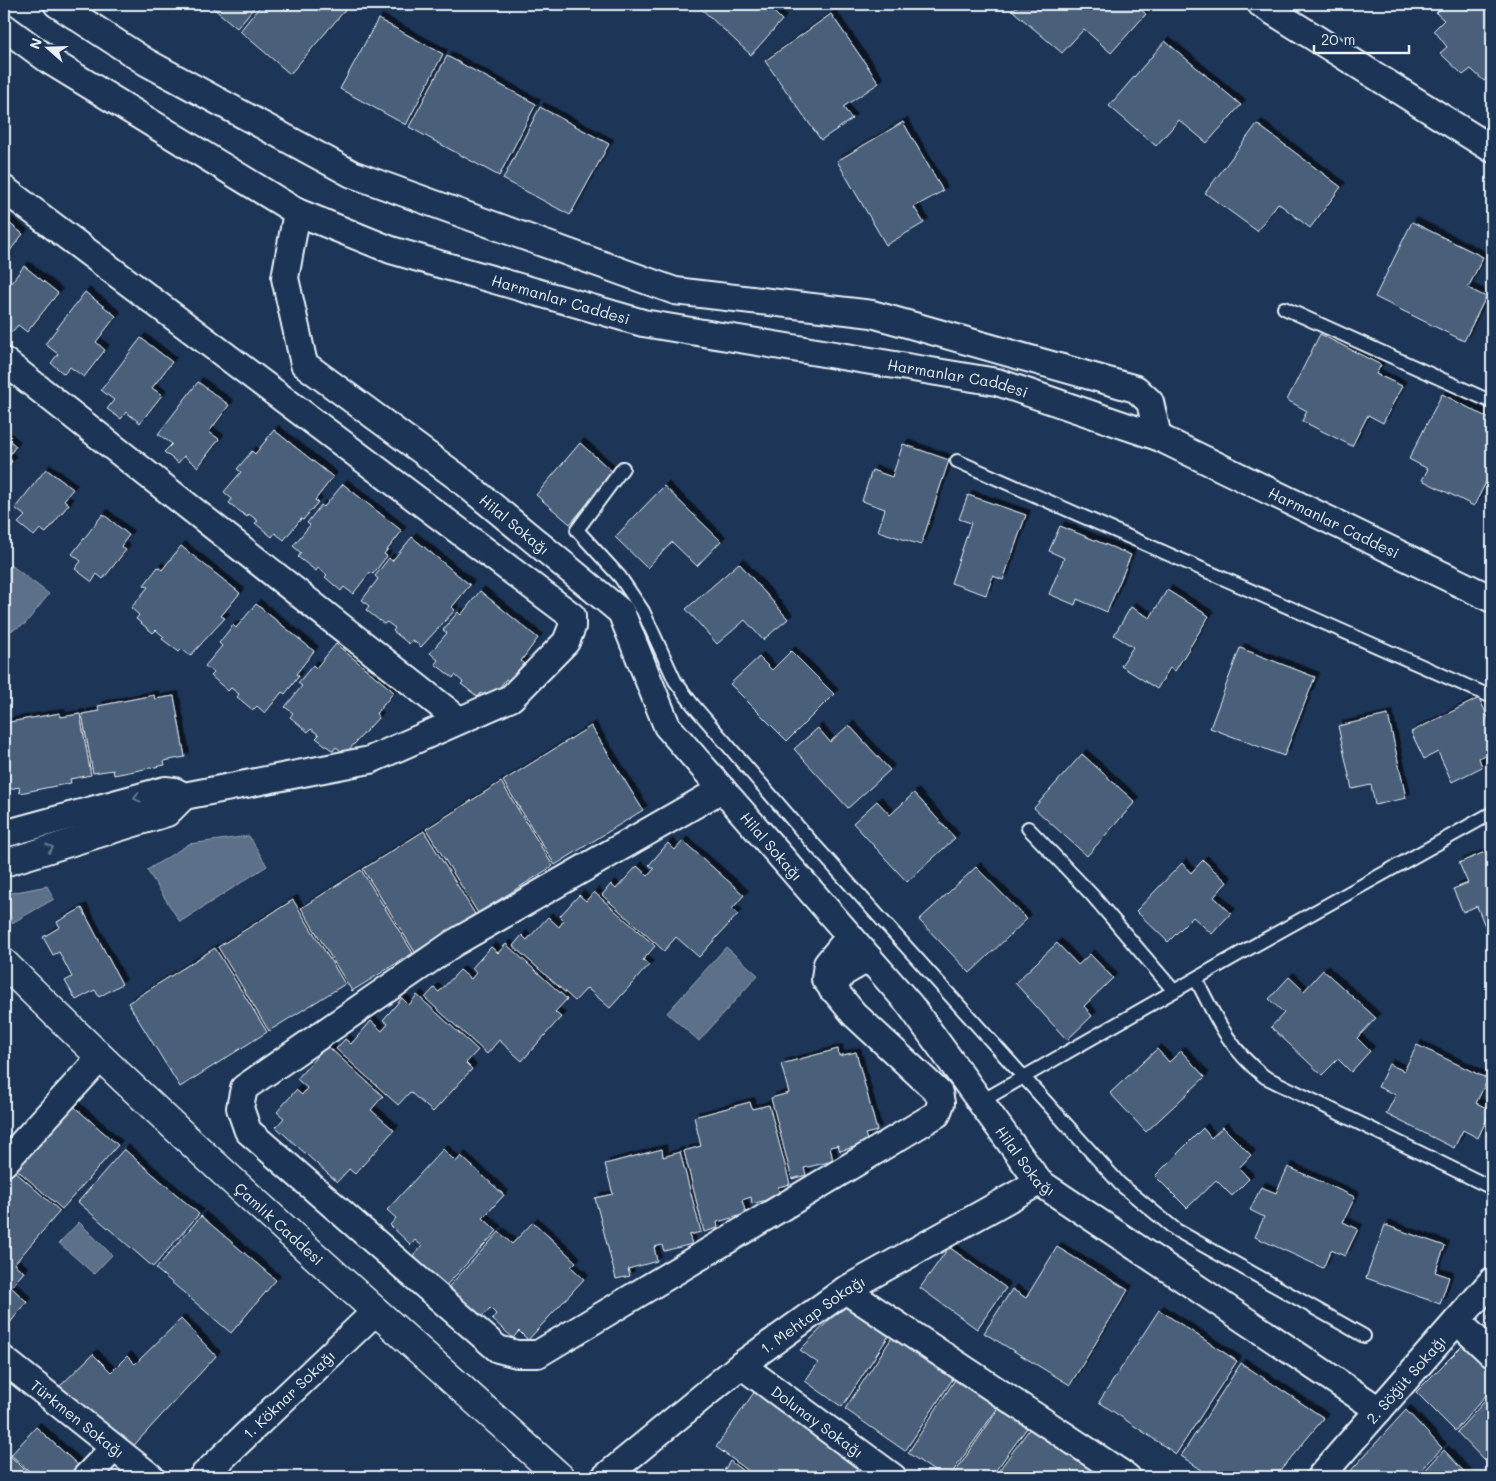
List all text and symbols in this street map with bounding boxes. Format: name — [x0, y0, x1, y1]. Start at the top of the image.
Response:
north arrow — [22, 22, 72, 72]
scale bar — [1314, 22, 1408, 54]
text: 20 m — [1321, 29, 1355, 49]
text: N — [25, 35, 46, 52]
street label: Harmanlar Caddesi — [489, 270, 632, 329]
street label: Harmanlar Caddesi — [886, 354, 1031, 402]
street label: Harmanlar Caddesi — [1265, 482, 1403, 563]
street label: Hilal Sokağı — [475, 490, 554, 559]
one-way arrow — [133, 792, 142, 803]
street label: Hilal Sokağı — [736, 807, 807, 885]
one-way arrow — [46, 844, 54, 854]
street label: Hilal Sokağı — [991, 1122, 1059, 1200]
street label: Çamlık Caddesi — [231, 1178, 328, 1269]
street label: 1. Mehtap Sokağı — [756, 1271, 869, 1358]
street label: 2. Söğüt Sokağı — [1361, 1331, 1450, 1428]
street label: 1. Köknar Sokağı — [238, 1345, 339, 1443]
street label: Türkmen Sokağı — [26, 1375, 129, 1462]
street label: Dolunay Sokağı — [767, 1381, 868, 1462]

